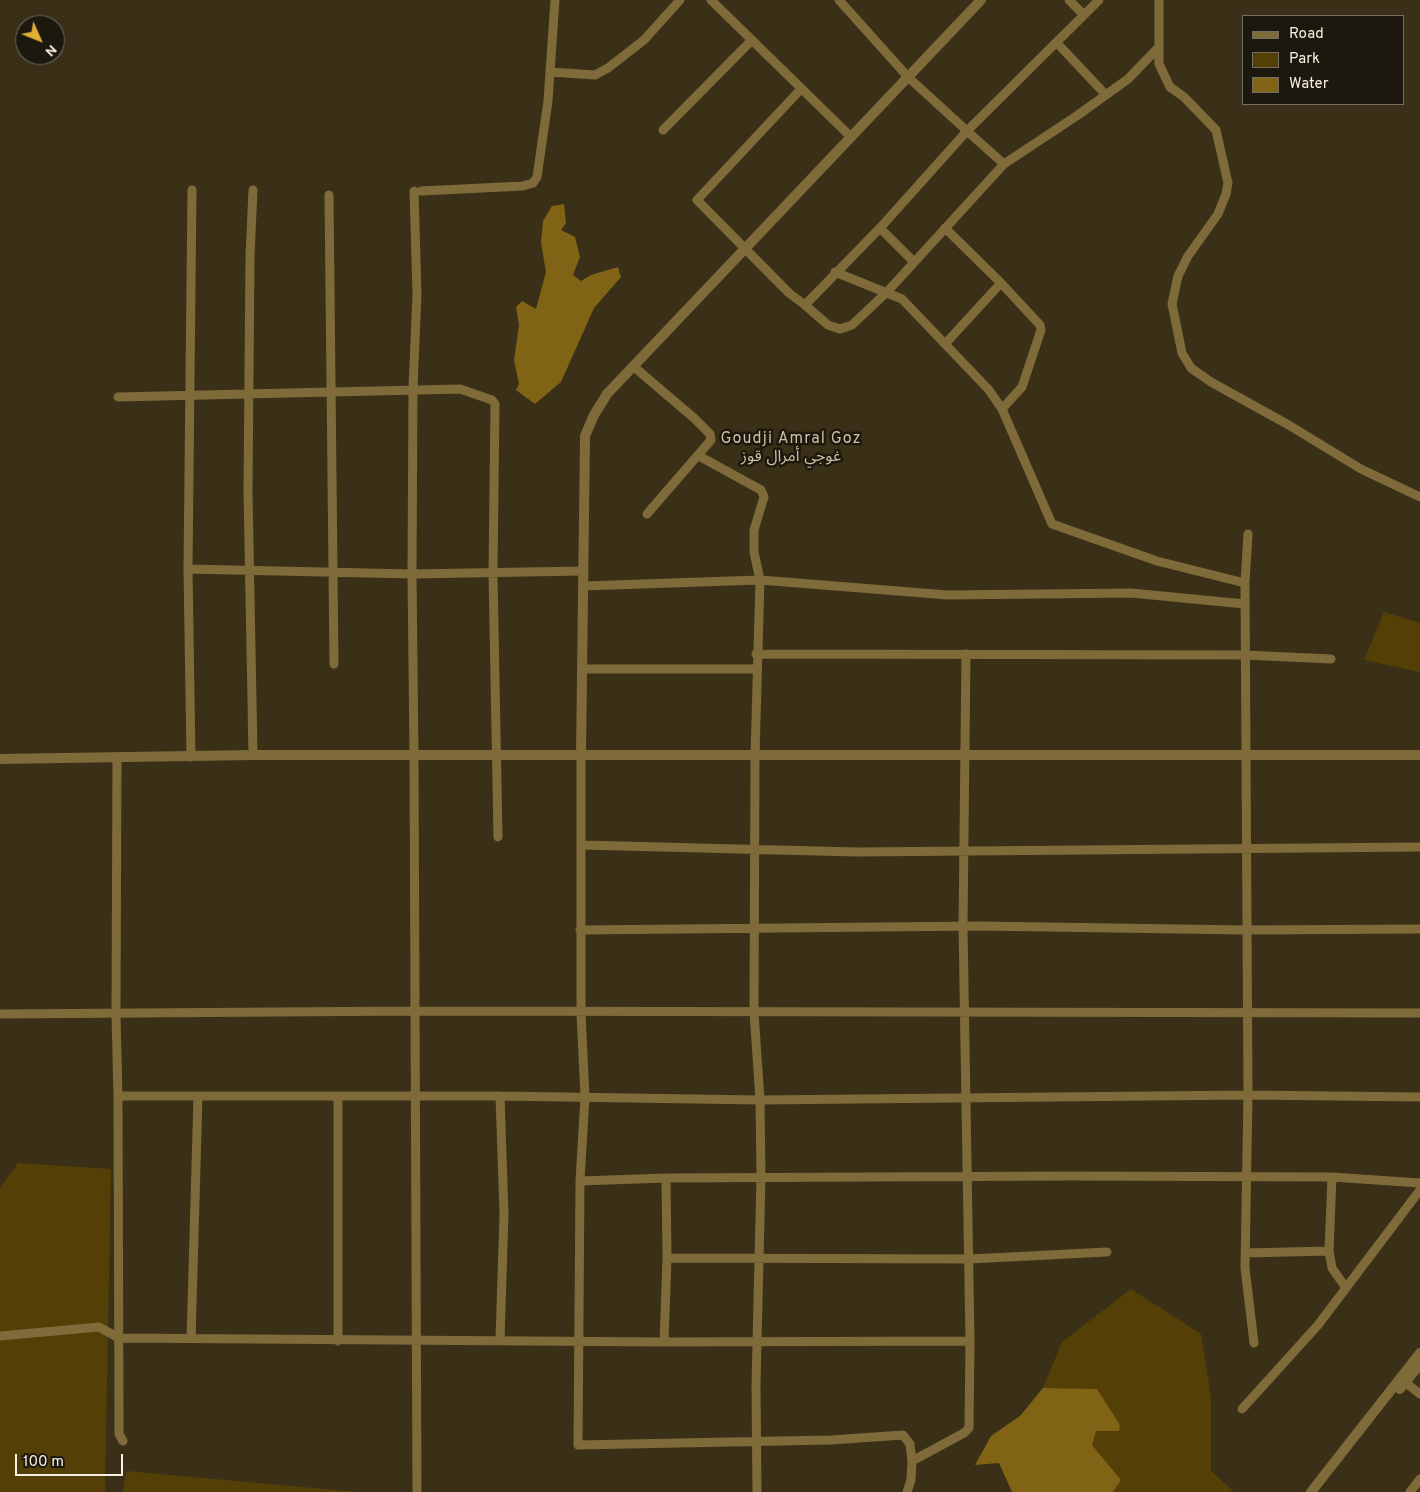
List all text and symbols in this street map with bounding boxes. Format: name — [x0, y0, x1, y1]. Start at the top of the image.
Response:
north arrow — [15, 15, 65, 65]
legend — [1242, 15, 1405, 105]
text: Road — [1289, 25, 1324, 44]
text: N — [41, 41, 60, 60]
text: Park — [1289, 50, 1320, 69]
text: Water — [1289, 75, 1328, 94]
district label: Goudji Amral Goz غوجي أمرال قوز — [719, 430, 863, 468]
scale bar — [18, 1444, 125, 1476]
text: 100 m — [23, 1453, 64, 1472]

